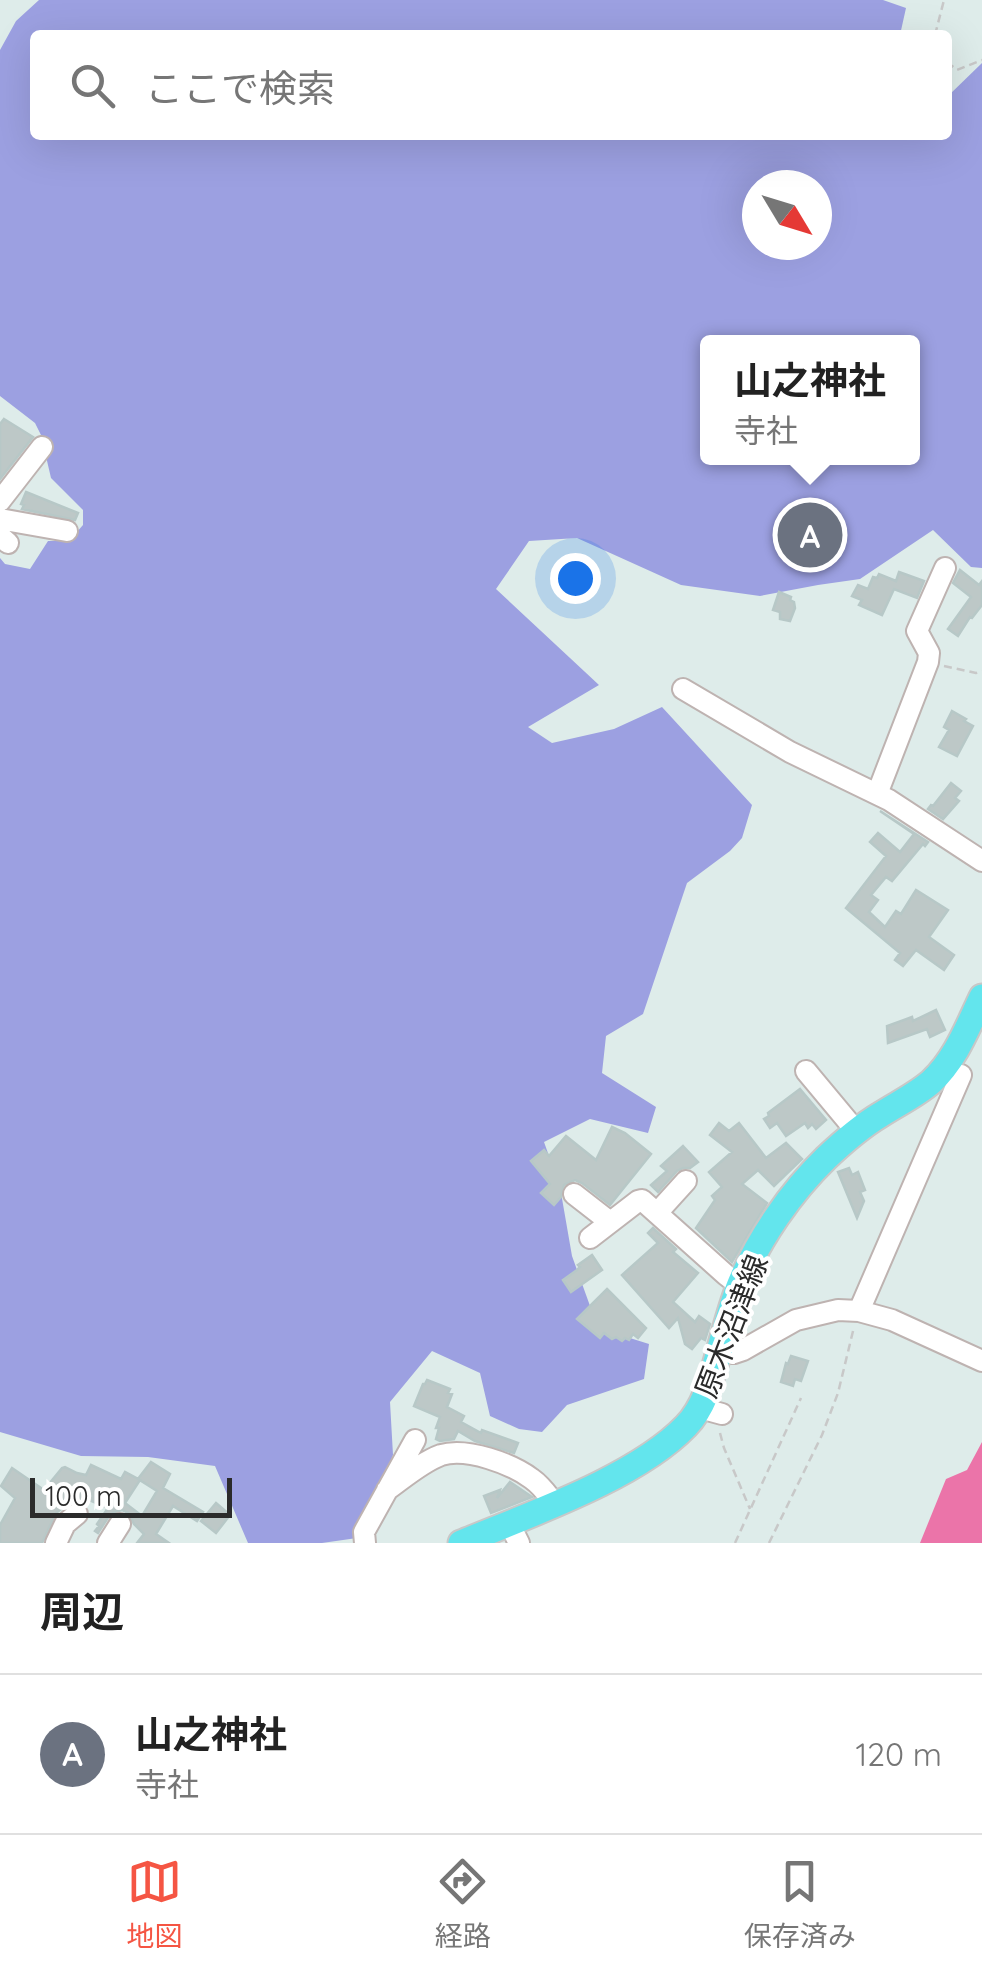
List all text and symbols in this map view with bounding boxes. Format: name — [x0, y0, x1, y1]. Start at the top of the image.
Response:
search box — [30, 30, 952, 140]
icon: search — [65, 58, 120, 113]
text: ここで検索 — [145, 64, 335, 112]
north arrow — [742, 170, 832, 260]
popup — [700, 335, 920, 465]
text: 山之神社 — [734, 356, 886, 404]
text: 寺社 — [734, 410, 798, 450]
pin: A — [778, 498, 842, 572]
your location — [550, 553, 601, 604]
street label: 原木沼津線 — [686, 1249, 776, 1403]
scale bar — [30, 1473, 232, 1518]
text: 100 m — [45, 1478, 122, 1513]
text: 周辺 — [40, 1585, 124, 1638]
text: 山之神社 — [135, 1710, 287, 1758]
text: A — [62, 1734, 83, 1774]
text: 120 m — [855, 1734, 942, 1774]
text: 寺社 — [135, 1764, 199, 1804]
tab: 地図 — [126, 1854, 182, 1954]
tab: 経路 — [435, 1854, 491, 1954]
tab: 保存済み — [744, 1854, 856, 1954]

